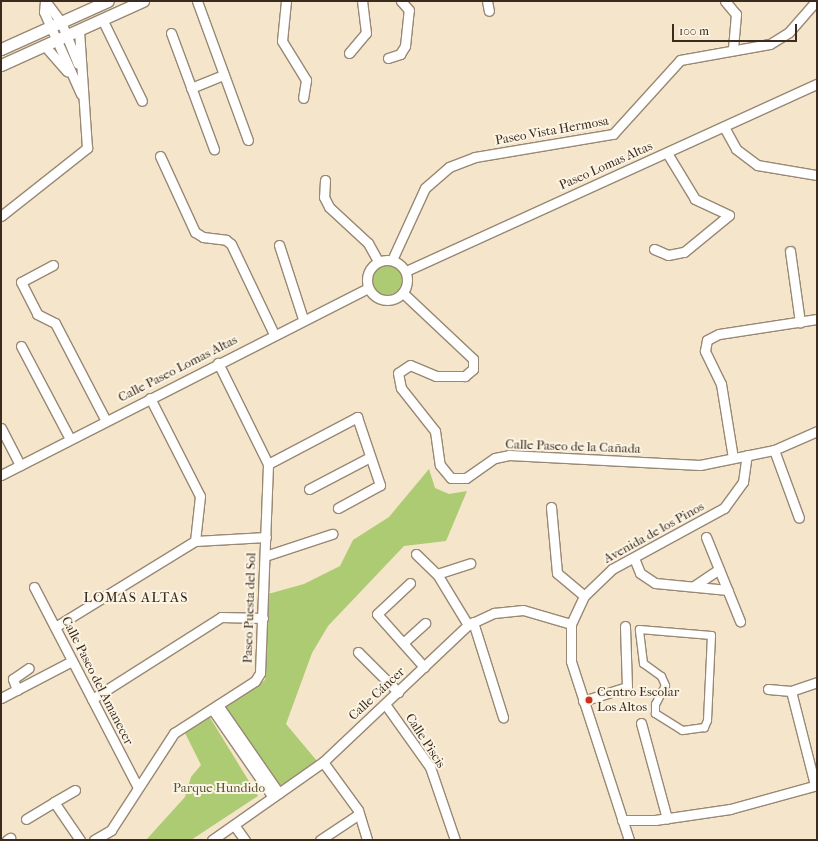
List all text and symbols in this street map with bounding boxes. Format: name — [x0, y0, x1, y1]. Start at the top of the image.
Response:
scale bar — [674, 16, 799, 42]
text: 100 m — [679, 24, 709, 38]
street label: Paseo Vista Hermosa — [494, 113, 610, 149]
street label: Paseo Lomas Altas — [557, 138, 655, 194]
street label: Calle Paseo Lomas Altas — [116, 332, 240, 406]
street label: Calle Paseo de la Cañada — [505, 437, 641, 457]
street label: Avenida de los Pinos — [601, 499, 707, 567]
street label: Paseo Puesta del Sol — [240, 552, 260, 664]
district label: LOMAS ALTAS — [84, 590, 188, 606]
street label: Calle Paseo del Amanecer — [58, 614, 136, 748]
street label: Calle Cáncer — [346, 664, 408, 724]
place label: Centro Escolar Los Altos — [597, 685, 679, 716]
marker: Centro Escolar Los Altos — [584, 695, 594, 705]
street label: Calle Piscis — [402, 711, 448, 771]
park label: Parque Hundido — [173, 780, 265, 796]

